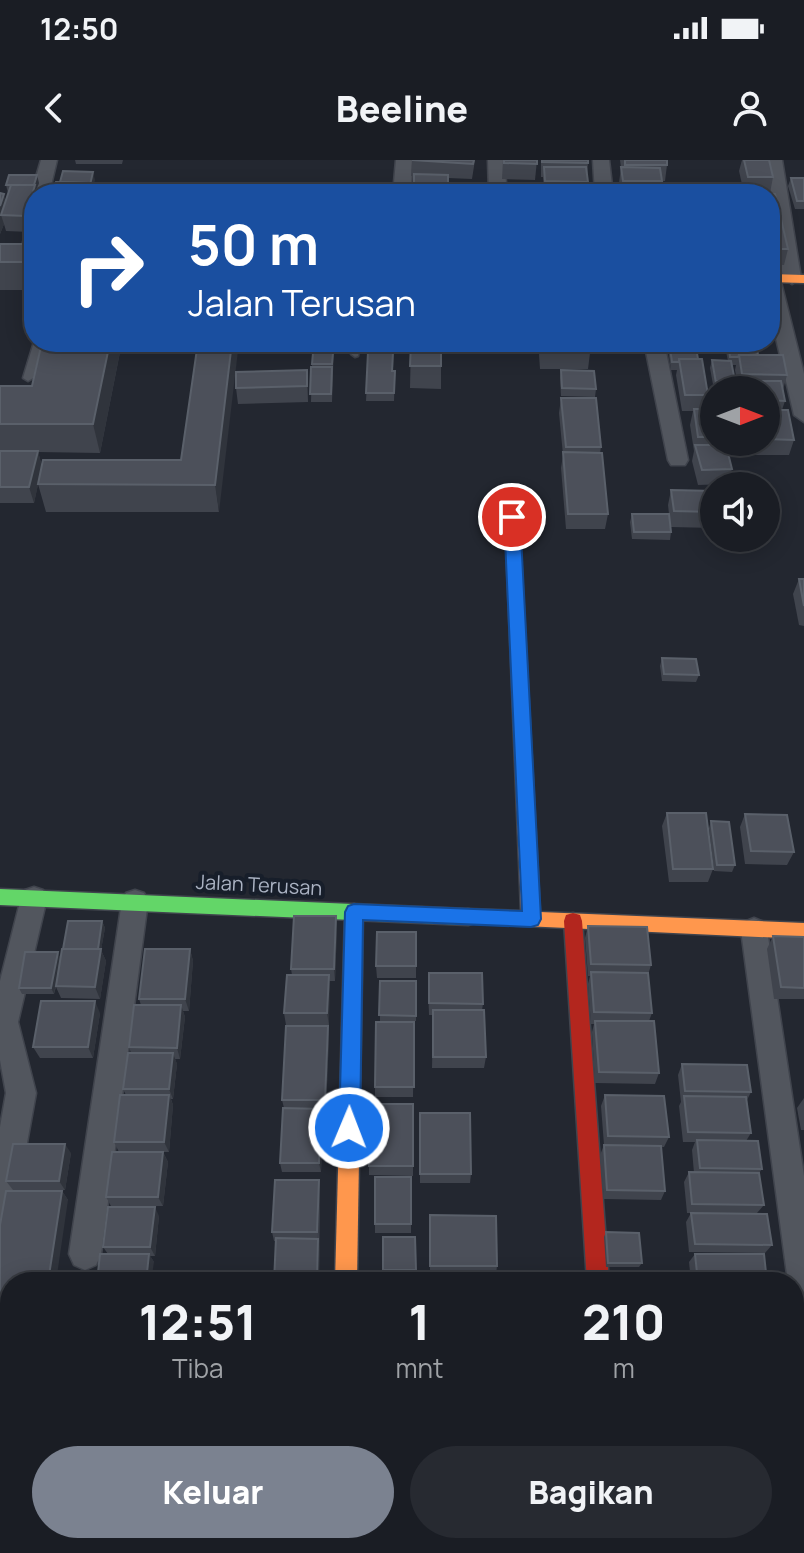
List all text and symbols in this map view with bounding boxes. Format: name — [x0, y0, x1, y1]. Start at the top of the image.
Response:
text: 12:50 — [40, 8, 119, 49]
text: Beeline — [336, 84, 468, 133]
icon: back — [32, 86, 76, 130]
icon: person — [728, 86, 772, 130]
text: 50 m — [188, 205, 319, 282]
icon: right — [56, 216, 160, 320]
text: Jalan Terusan — [188, 278, 416, 327]
north arrow — [700, 376, 780, 456]
map controls — [700, 376, 780, 552]
button: sound — [700, 472, 780, 552]
pin — [478, 483, 546, 551]
icon: arrive — [490, 495, 534, 539]
street label: Jalan Terusan — [195, 868, 323, 901]
position arrow — [307, 1086, 391, 1170]
text: 12:51 — [139, 1289, 257, 1354]
text: 1 — [409, 1289, 430, 1354]
text: 210 — [582, 1289, 665, 1354]
text: Tiba — [172, 1350, 223, 1386]
text: mnt — [395, 1350, 443, 1386]
text: m — [613, 1350, 635, 1386]
button: Keluar — [32, 1446, 394, 1538]
button: Bagikan — [410, 1446, 772, 1538]

